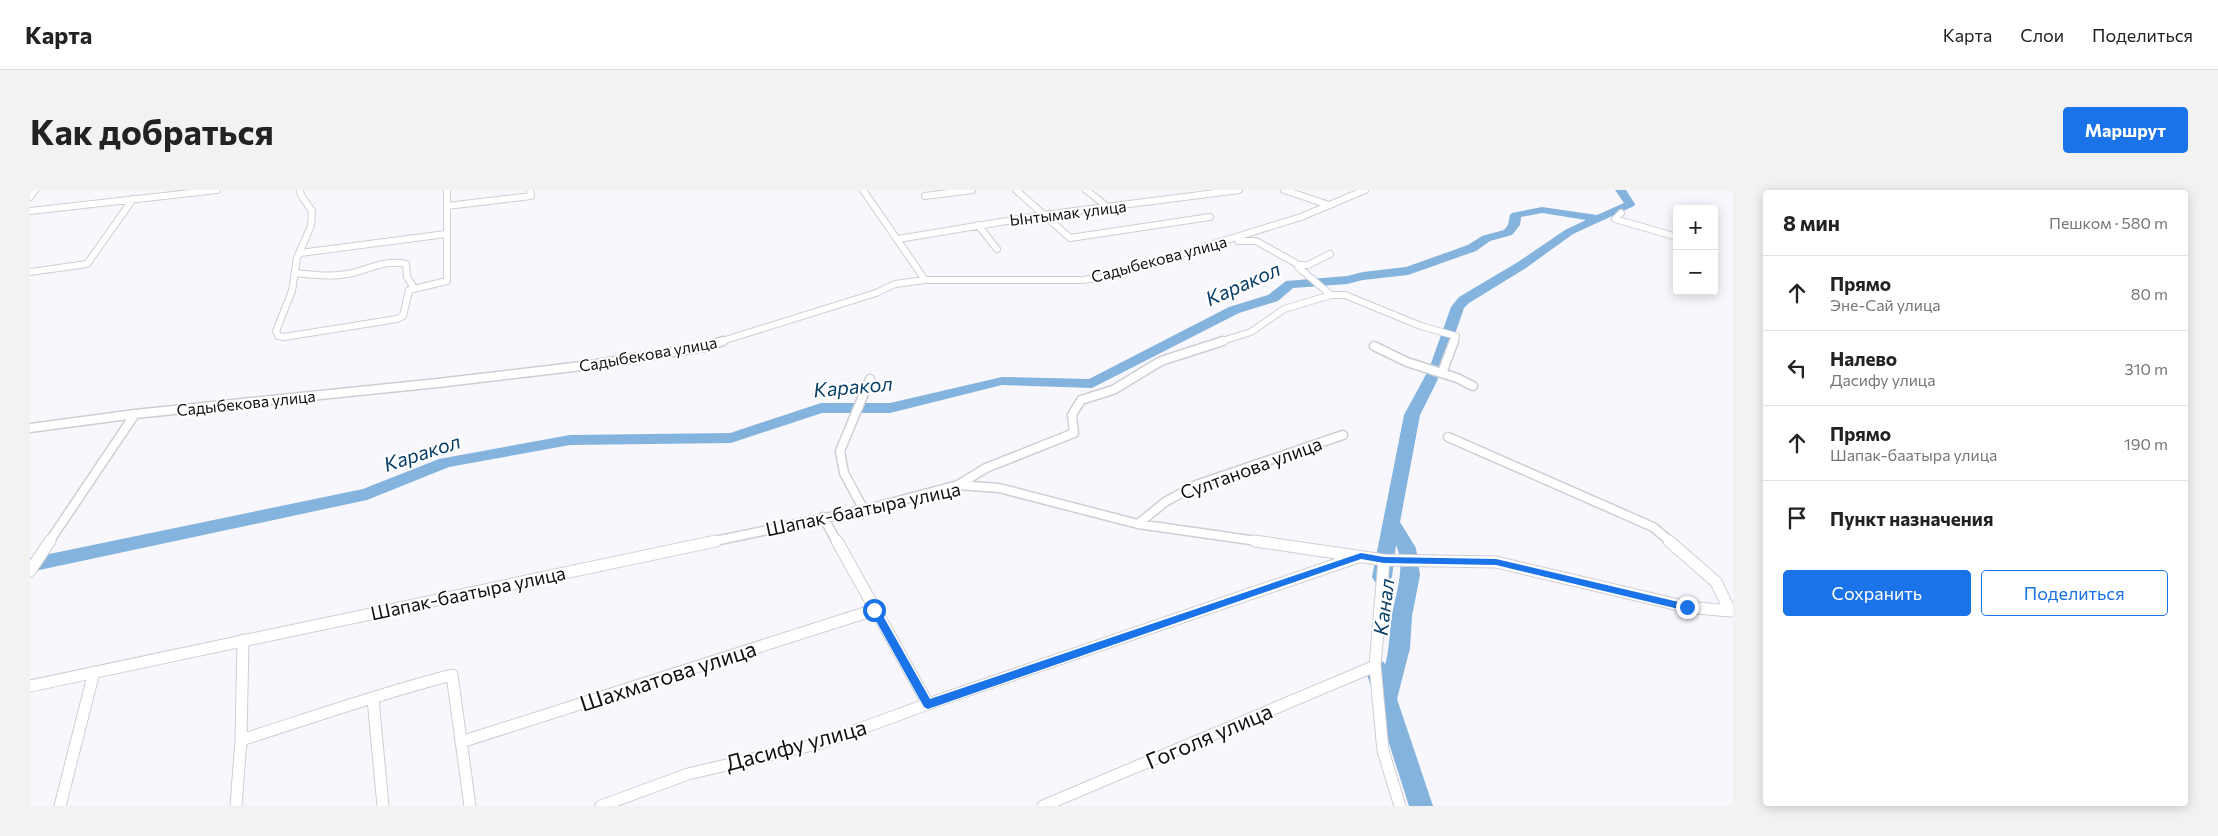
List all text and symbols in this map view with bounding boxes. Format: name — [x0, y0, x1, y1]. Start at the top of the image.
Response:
text: Карта — [25, 20, 92, 49]
text: Карта — [1943, 24, 1992, 46]
text: Слои — [2020, 24, 2064, 46]
text: Поделиться — [2092, 24, 2193, 46]
button: Маршрут — [2063, 107, 2188, 153]
text: Как добраться — [30, 109, 274, 152]
street label: Ынтымак улица — [1008, 196, 1127, 229]
map controls — [1673, 205, 1718, 295]
button: + — [1673, 205, 1718, 250]
text: 8 мин — [1783, 210, 1840, 235]
text: Пешком · 580 m — [2049, 213, 2168, 232]
street label: Садыбекова улица — [1089, 231, 1229, 286]
button: − — [1673, 250, 1718, 295]
water label: Каракол — [1201, 256, 1284, 310]
text: Прямо — [1830, 272, 1891, 295]
icon: ahead — [1783, 279, 1811, 307]
text: 80 m — [2131, 284, 2168, 303]
text: Эне-Сай улица — [1830, 295, 1941, 314]
street label: Садыбекова улица — [577, 332, 718, 375]
text: Налево — [1830, 347, 1897, 370]
icon: left — [1783, 354, 1811, 382]
text: 310 m — [2125, 359, 2168, 378]
text: Дасифу улица — [1830, 370, 1935, 389]
water label: Каракол — [812, 371, 894, 401]
street label: Садыбекова улица — [175, 386, 316, 419]
text: Прямо — [1830, 422, 1891, 445]
water label: Каракол — [380, 428, 464, 476]
icon: ahead — [1783, 429, 1811, 457]
street label: Султанова улица — [1177, 431, 1325, 504]
text: 190 m — [2124, 434, 2168, 453]
text: Шапак-баатыра улица — [1830, 445, 1997, 464]
street label: Шапак-баатыра улица — [763, 477, 962, 540]
icon: arrive — [1783, 504, 1811, 532]
text: Пункт назначения — [1830, 507, 1993, 530]
street label: Шапак-баатыра улица — [368, 561, 567, 624]
button: Сохранить — [1783, 570, 1971, 616]
button: Поделиться — [1981, 570, 2168, 616]
water label: Канал — [1368, 577, 1398, 637]
route end — [1676, 596, 1699, 619]
route start — [863, 599, 886, 622]
street label: Шахматова улица — [576, 634, 760, 717]
street label: Гоголя улица — [1141, 697, 1276, 774]
street label: Дасифу улица — [722, 713, 869, 776]

